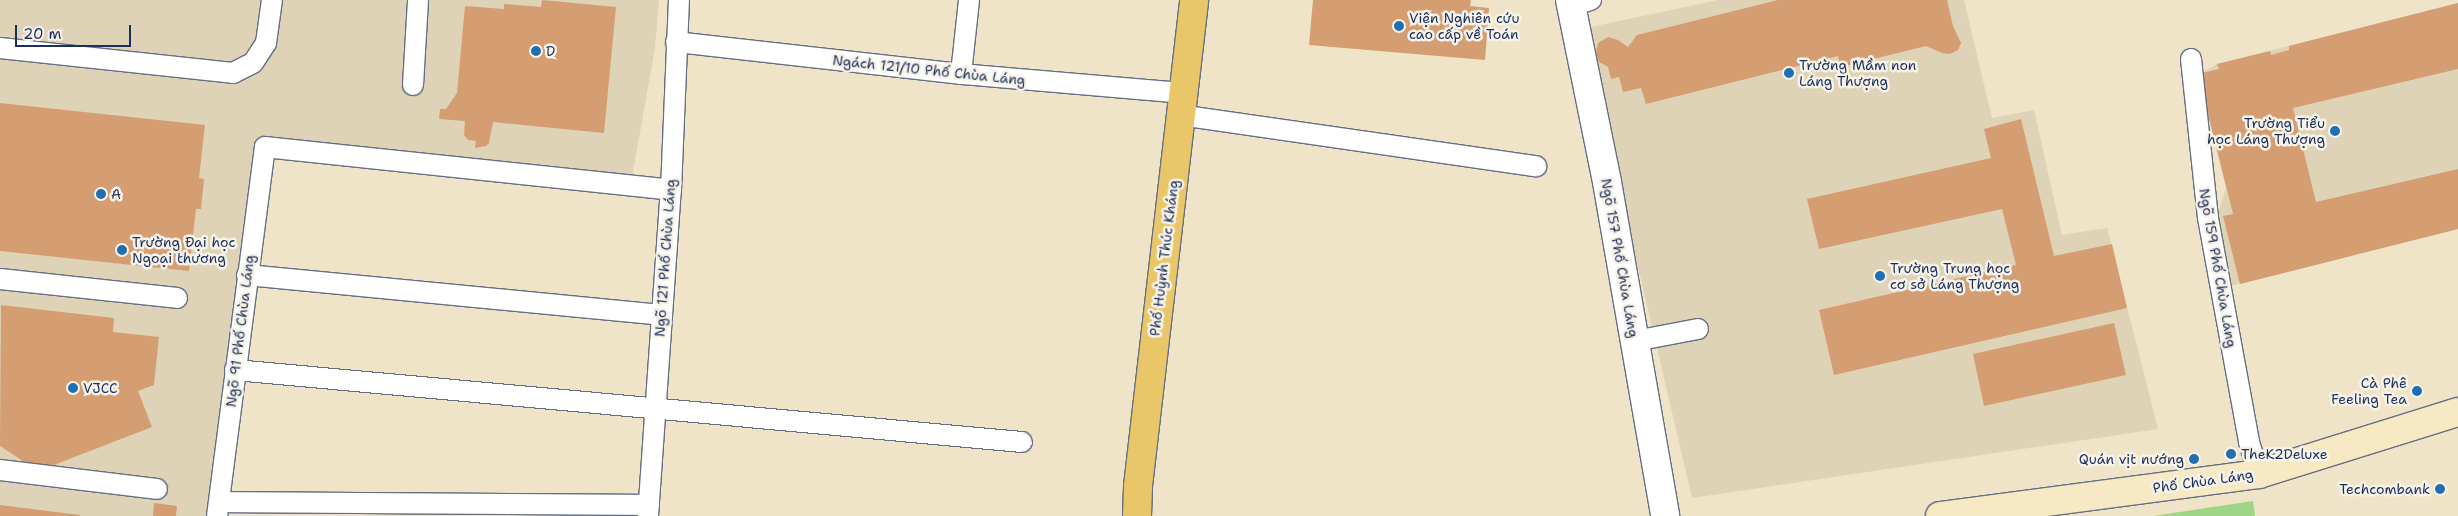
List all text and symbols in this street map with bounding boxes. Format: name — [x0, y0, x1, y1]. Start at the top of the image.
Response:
place label: Viện Nghiên cứu cao cấp về Toán — [1409, 10, 1520, 42]
scale bar — [18, 15, 134, 47]
marker: Viện Nghiên cứu cao cấp về Toán — [1393, 20, 1405, 32]
text: 20 m — [23, 24, 62, 44]
place label: D — [546, 43, 555, 59]
marker: D — [530, 45, 542, 57]
street label: Ngách 121/10 Phố Chùa Láng — [832, 52, 1026, 88]
place label: Trường Mầm non Láng Thượng — [1799, 57, 1916, 90]
marker: Trường Mầm non Láng Thượng — [1783, 67, 1795, 79]
place label: Trường Tiểu học Láng Thượng — [2207, 115, 2325, 148]
marker: Trường Tiểu học Láng Thượng — [2329, 125, 2341, 137]
street label: Ngõ 157 Phố Chùa Láng — [1598, 177, 1642, 339]
street label: Ngõ 121 Phố Chùa Láng — [651, 178, 679, 338]
street label: Phố Huỳnh Thúc Kháng — [1146, 179, 1182, 337]
place label: A — [111, 186, 121, 202]
street label: Ngõ 159 Phố Chùa Láng — [2196, 187, 2240, 349]
marker: A — [95, 188, 107, 200]
place label: Trường Đại học Ngoại thương — [132, 234, 235, 266]
marker: Trường Đại học Ngoại thương — [116, 244, 128, 256]
street label: Ngõ 91 Phố Chùa Láng — [222, 254, 258, 408]
place label: Trường Trung học cơ sở Láng Thượng — [1890, 260, 2019, 292]
marker: Trường Trung học cơ sở Láng Thượng — [1874, 270, 1886, 282]
place label: Cà Phê Feeling Tea — [2331, 375, 2407, 408]
place label: VJCC — [83, 380, 118, 396]
marker: VJCC — [67, 382, 79, 394]
marker: Cà Phê Feeling Tea — [2411, 385, 2423, 397]
place label: TheK2Deluxe — [2241, 446, 2328, 462]
marker: TheK2Deluxe — [2225, 448, 2237, 460]
place label: Quán vịt nướng — [2079, 451, 2184, 467]
marker: Quán vịt nướng — [2188, 453, 2200, 465]
street label: Phố Chùa Láng — [2152, 466, 2254, 496]
place label: Techcombank — [2339, 481, 2430, 497]
marker: Techcombank — [2434, 483, 2446, 495]

